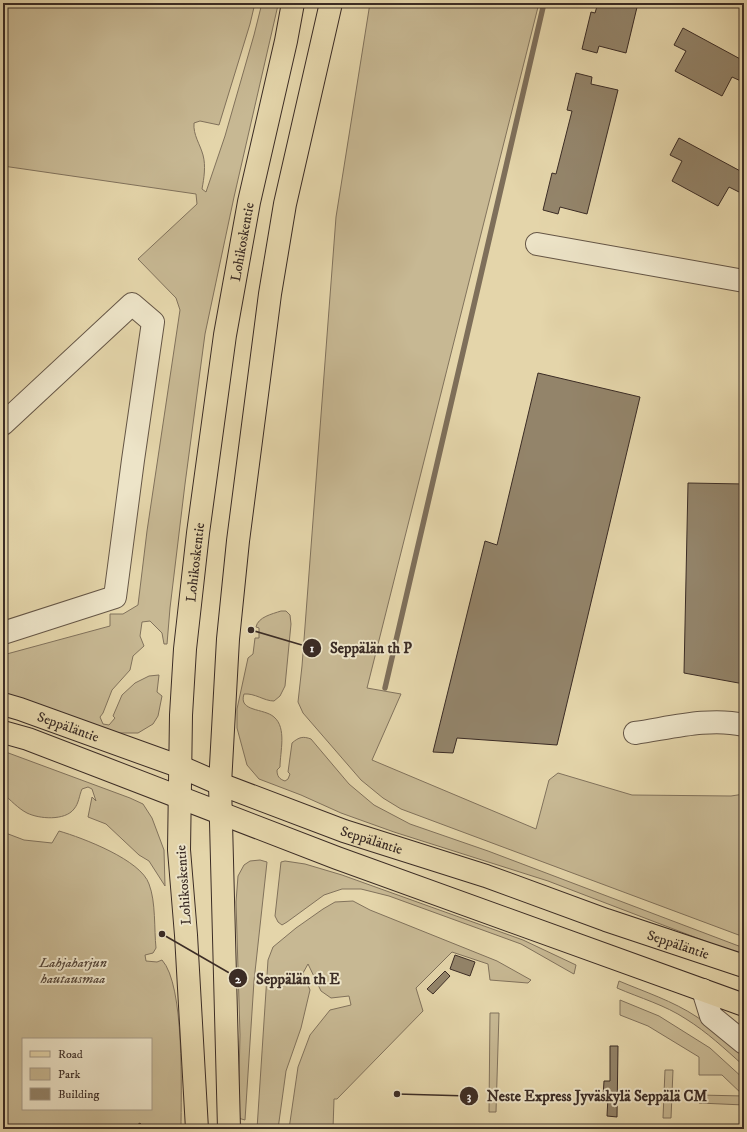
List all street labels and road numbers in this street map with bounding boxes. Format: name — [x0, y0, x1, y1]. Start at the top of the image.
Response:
street label: Lohikoskentie — [227, 201, 259, 283]
street label: Lohikoskentie — [182, 521, 209, 603]
street label: Seppäläntie — [35, 708, 101, 747]
street label: Seppäläntie — [338, 822, 405, 859]
street label: Lohikoskentie — [172, 844, 196, 925]
street label: Seppäläntie — [645, 926, 712, 964]

